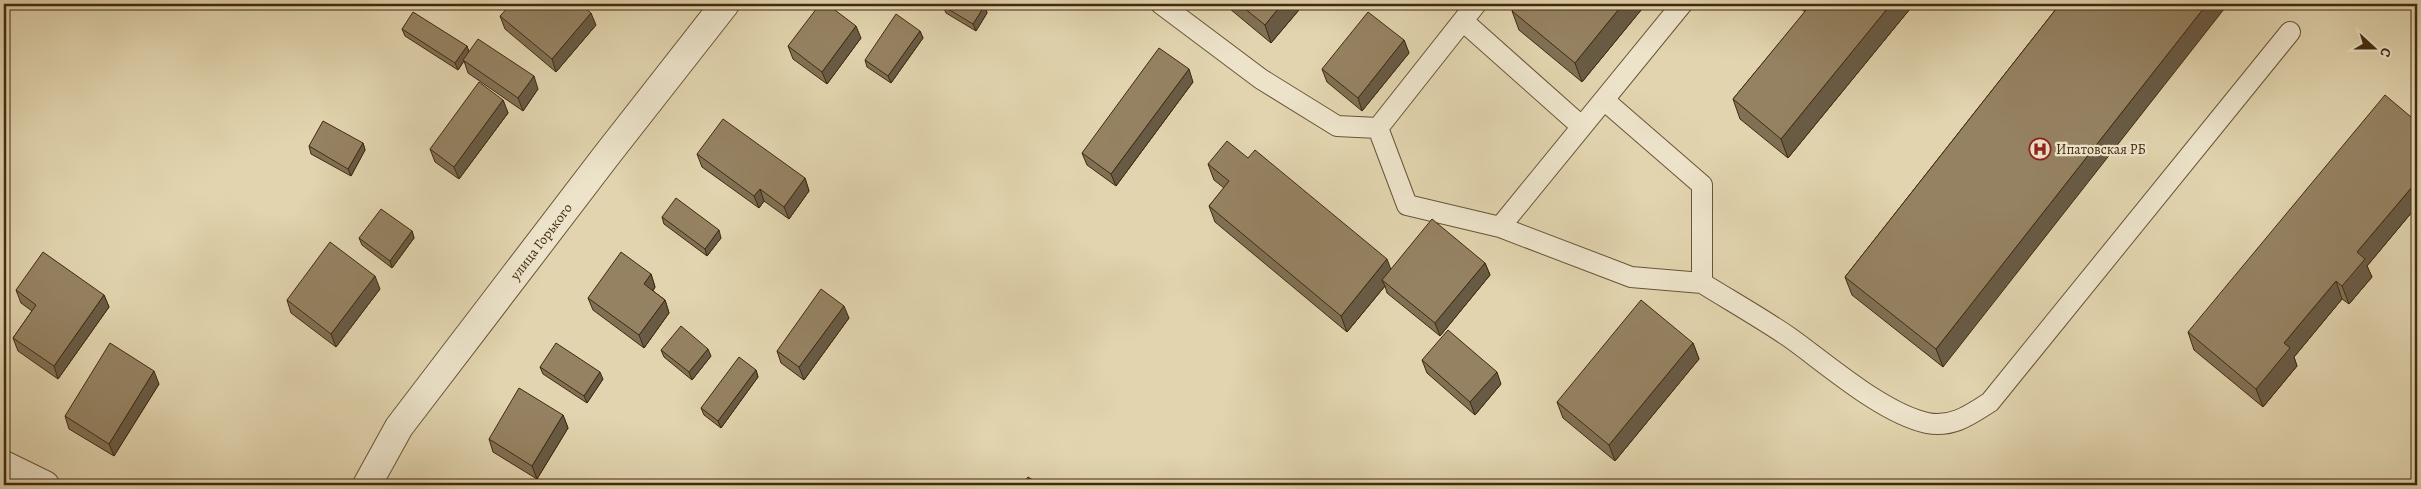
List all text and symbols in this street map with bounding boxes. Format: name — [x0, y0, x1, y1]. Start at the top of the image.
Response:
north arrow — [2348, 22, 2398, 72]
text: С — [2375, 45, 2396, 60]
hospital icon: Ипатовская РБ — [2028, 137, 2052, 161]
place label: Ипатовская РБ — [2056, 140, 2146, 159]
street label: улица Горького — [505, 199, 577, 285]

